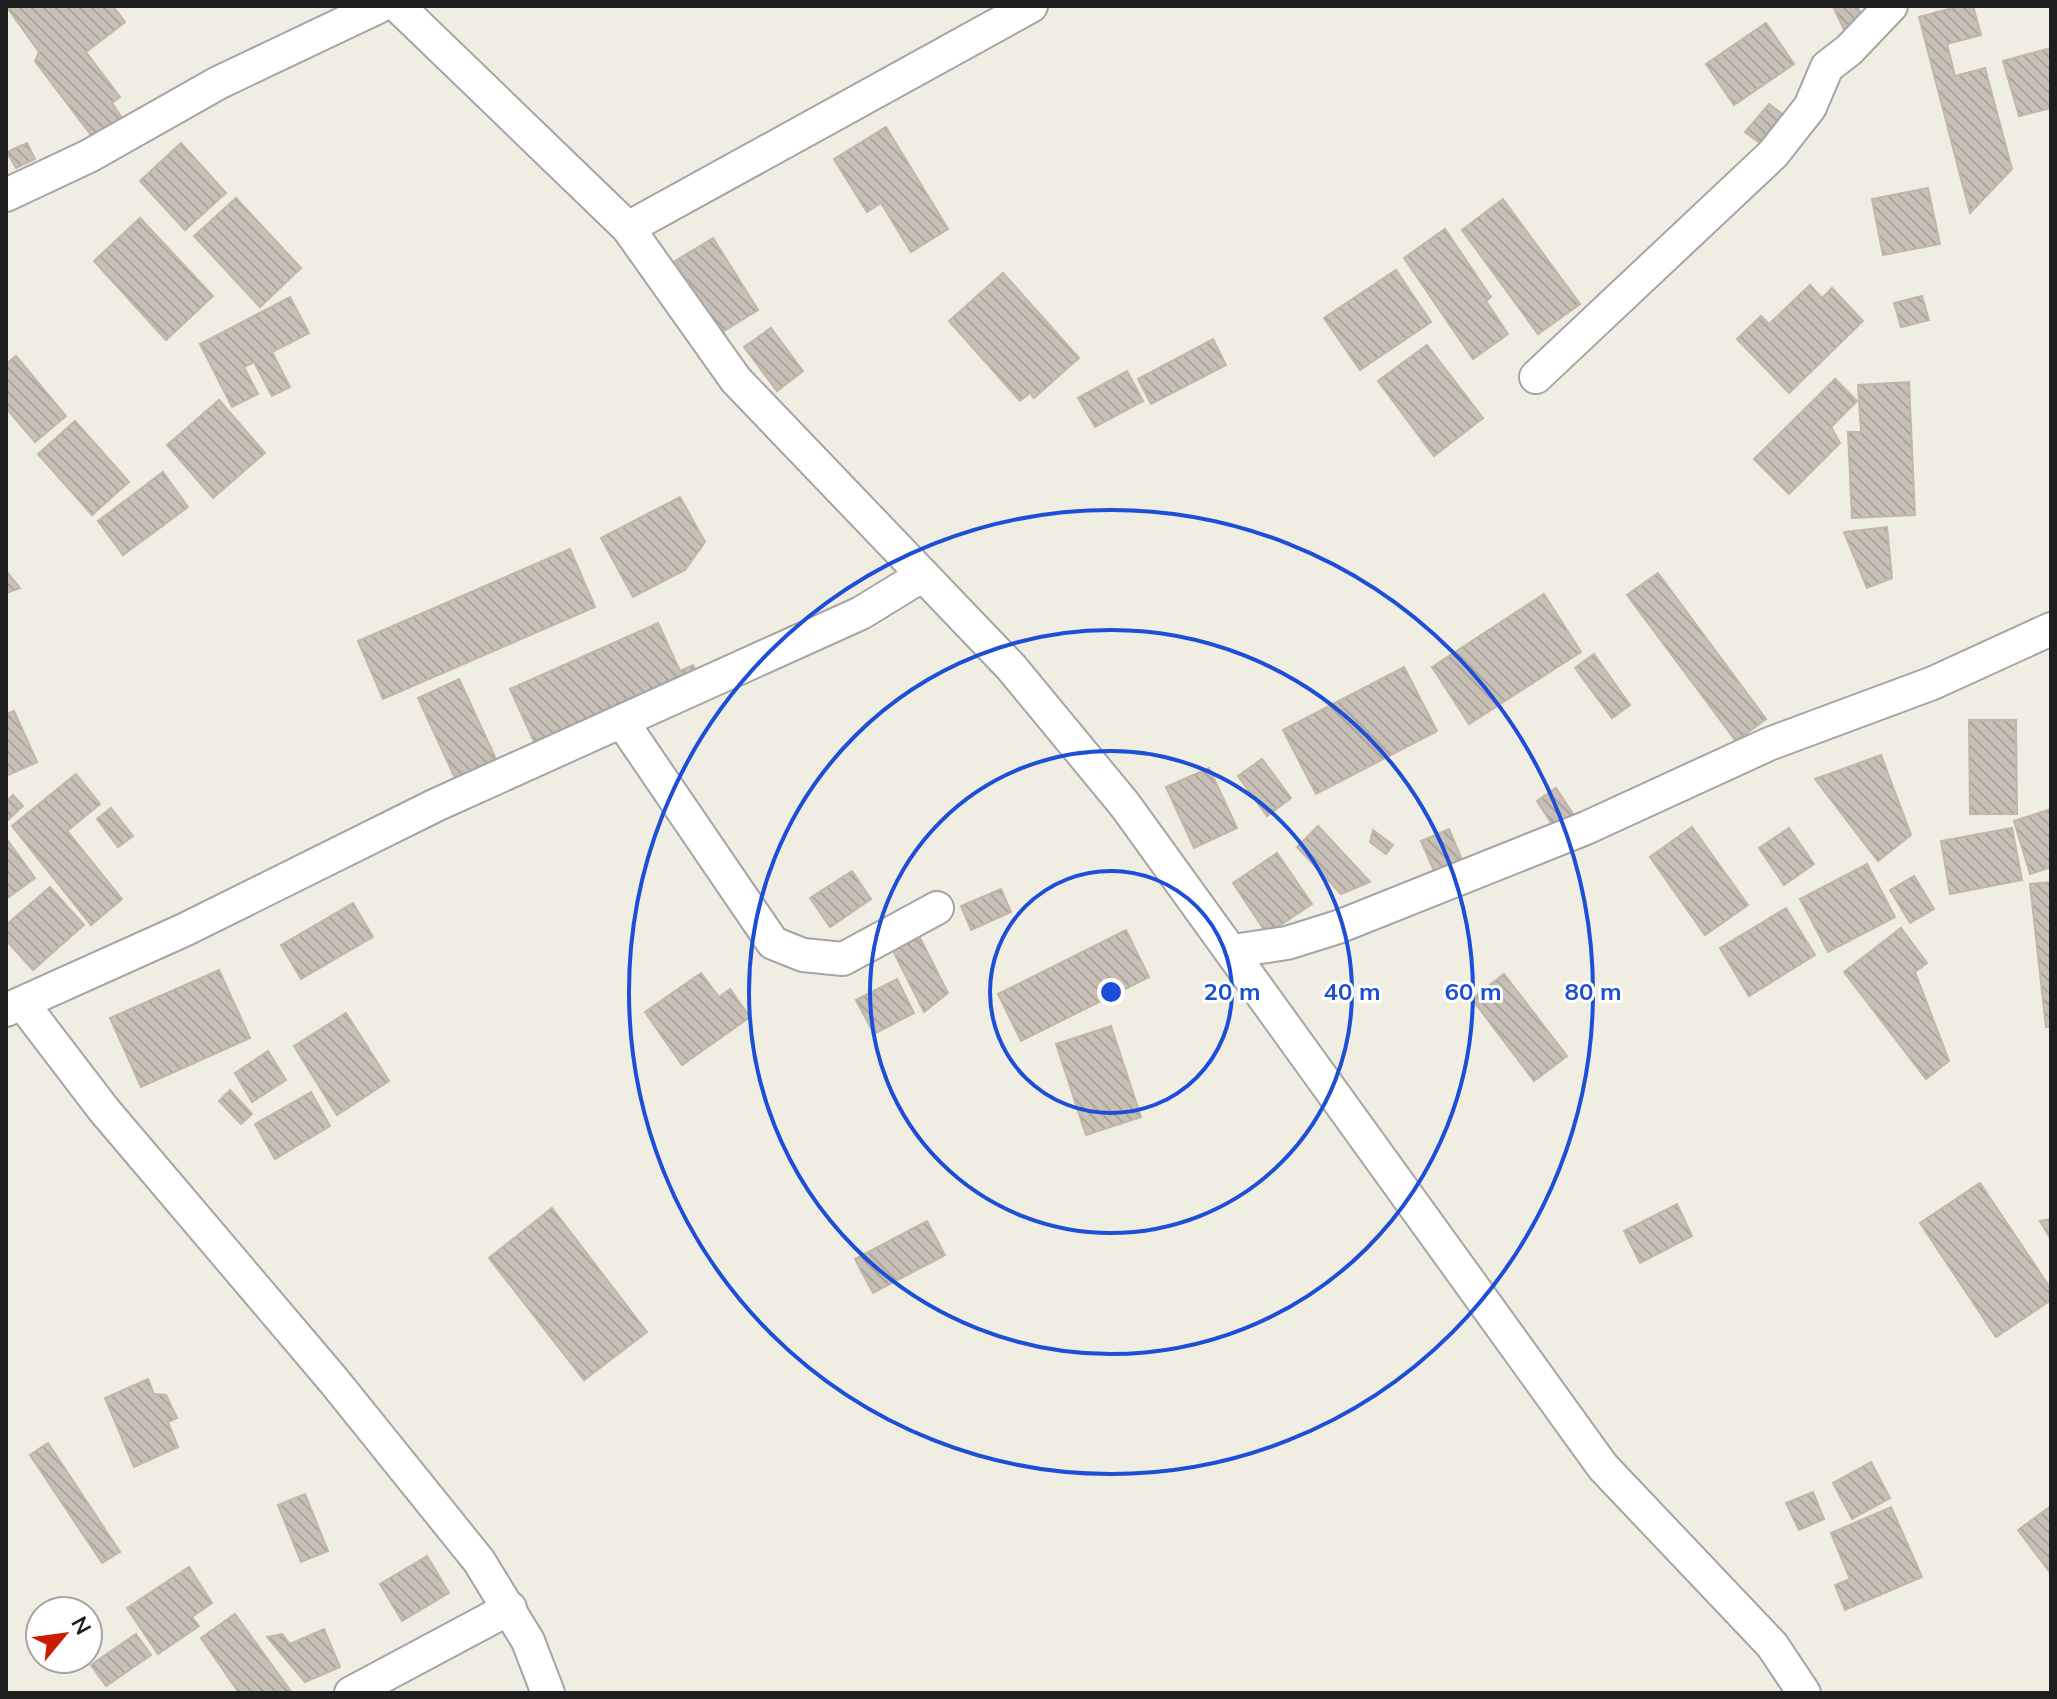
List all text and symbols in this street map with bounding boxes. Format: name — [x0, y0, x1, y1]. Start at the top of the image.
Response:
text: 20 m — [1204, 976, 1260, 1006]
text: 40 m — [1324, 976, 1380, 1006]
text: 60 m — [1445, 976, 1501, 1006]
text: 80 m — [1565, 976, 1621, 1006]
centre of rings — [1097, 978, 1125, 1006]
north arrow — [24, 1595, 104, 1675]
text: N — [65, 1611, 98, 1639]

